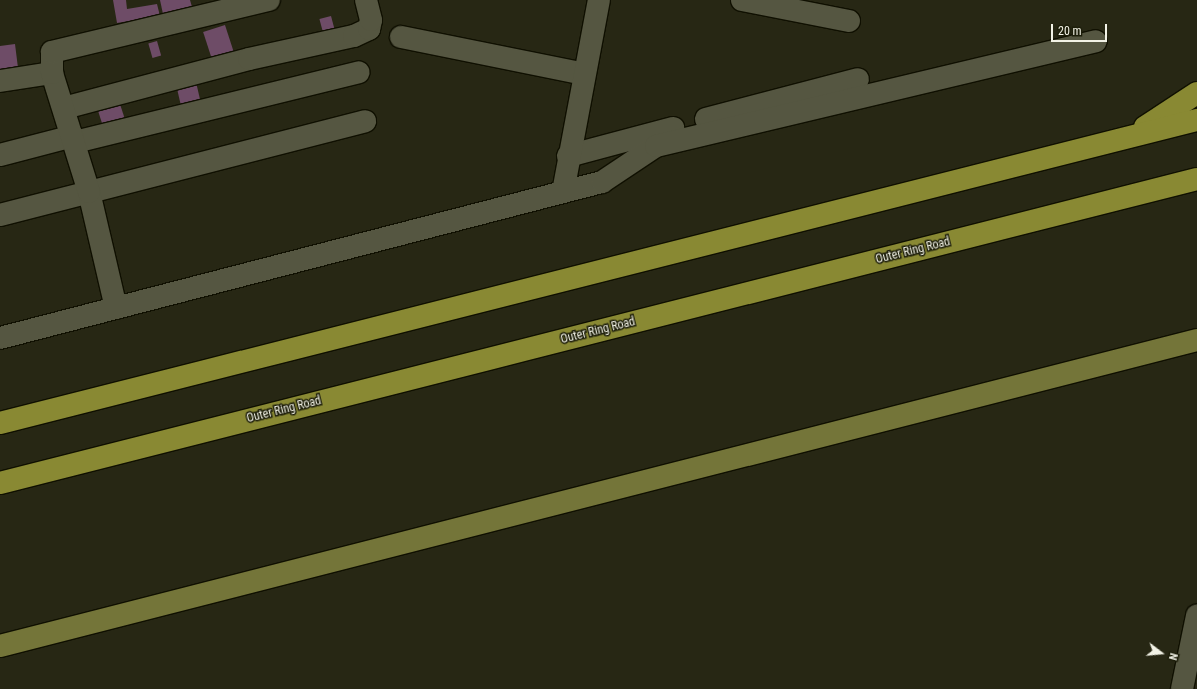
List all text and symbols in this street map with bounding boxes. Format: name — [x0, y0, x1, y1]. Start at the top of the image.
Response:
scale bar — [1053, 16, 1109, 42]
text: 20 m — [1058, 24, 1082, 38]
street label: Outer Ring Road — [874, 235, 952, 267]
street label: Outer Ring Road — [559, 315, 637, 347]
street label: Outer Ring Road — [245, 394, 323, 426]
north arrow — [1141, 633, 1181, 673]
text: N — [1166, 651, 1180, 661]

